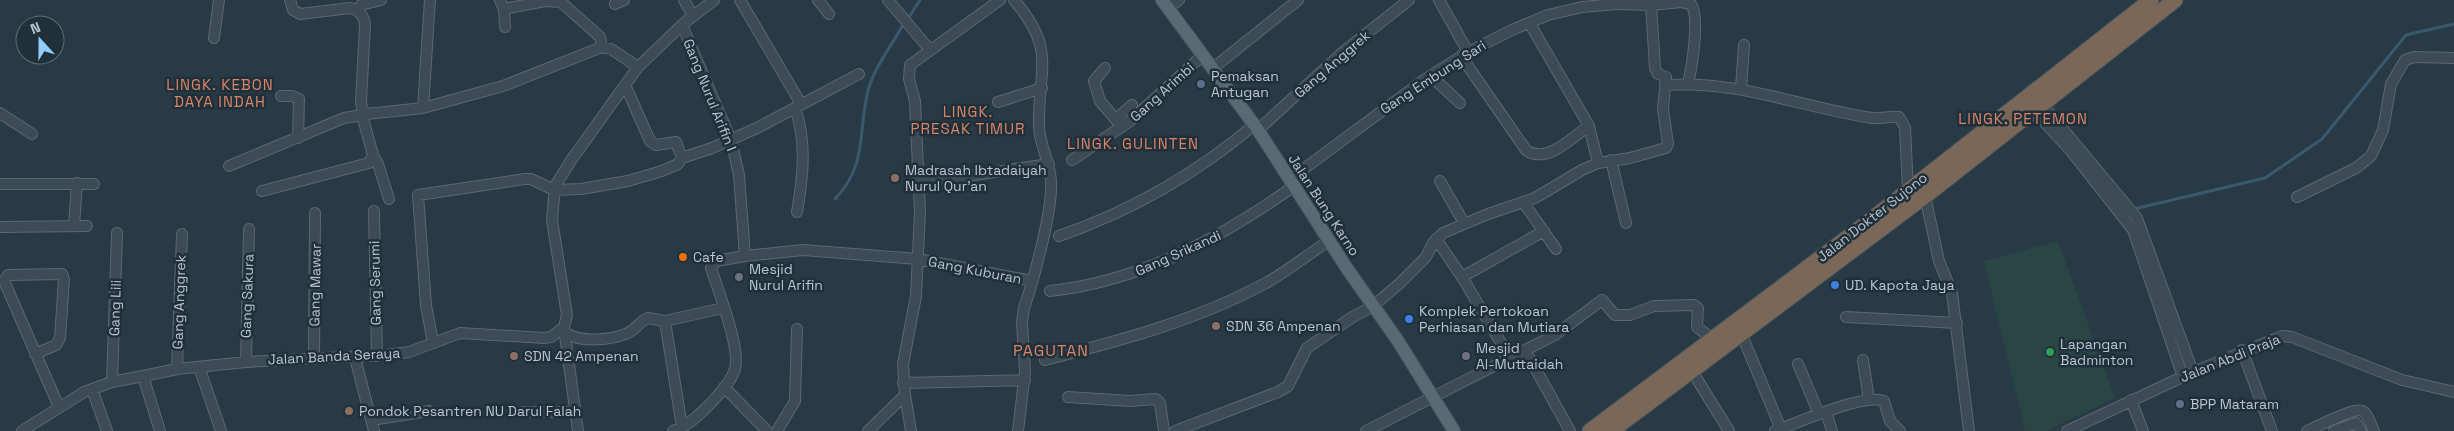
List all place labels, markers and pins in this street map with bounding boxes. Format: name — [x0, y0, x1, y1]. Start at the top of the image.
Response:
place label: Pemaksan Antugan — [1211, 67, 1279, 101]
marker: Pemaksan Antugan — [1195, 78, 1207, 90]
place label: Madrasah Ibtadaiyah Nurul Qur'an — [905, 161, 1047, 195]
marker: Madrasah Ibtadaiyah Nurul Qur'an — [889, 172, 901, 184]
place label: Cafe — [693, 248, 724, 266]
marker: Cafe — [677, 251, 689, 263]
place label: Mesjid Nurul Arifin — [749, 260, 823, 294]
marker: Mesjid Nurul Arifin — [733, 271, 745, 283]
place label: UD. Kapota Jaya — [1845, 276, 1954, 294]
marker: UD. Kapota Jaya — [1829, 279, 1841, 291]
place label: Komplek Pertokoan Perhiasan dan Mutiara — [1419, 302, 1569, 336]
marker: Komplek Pertokoan Perhiasan dan Mutiara — [1403, 313, 1415, 325]
place label: SDN 36 Ampenan — [1226, 317, 1341, 335]
marker: SDN 36 Ampenan — [1210, 320, 1222, 332]
place label: Lapangan Badminton — [2060, 335, 2133, 369]
place label: Mesjid Al-Muttaidah — [1476, 339, 1563, 373]
marker: Lapangan Badminton — [2044, 346, 2056, 358]
place label: SDN 42 Ampenan — [524, 347, 639, 365]
marker: SDN 42 Ampenan — [508, 350, 520, 362]
marker: Mesjid Al-Muttaidah — [1460, 350, 1472, 362]
place label: BPP Mataram — [2190, 395, 2279, 413]
marker: BPP Mataram — [2174, 398, 2186, 410]
place label: Pondok Pesantren NU Darul Falah — [359, 402, 581, 420]
marker: Pondok Pesantren NU Darul Falah — [343, 405, 355, 417]

